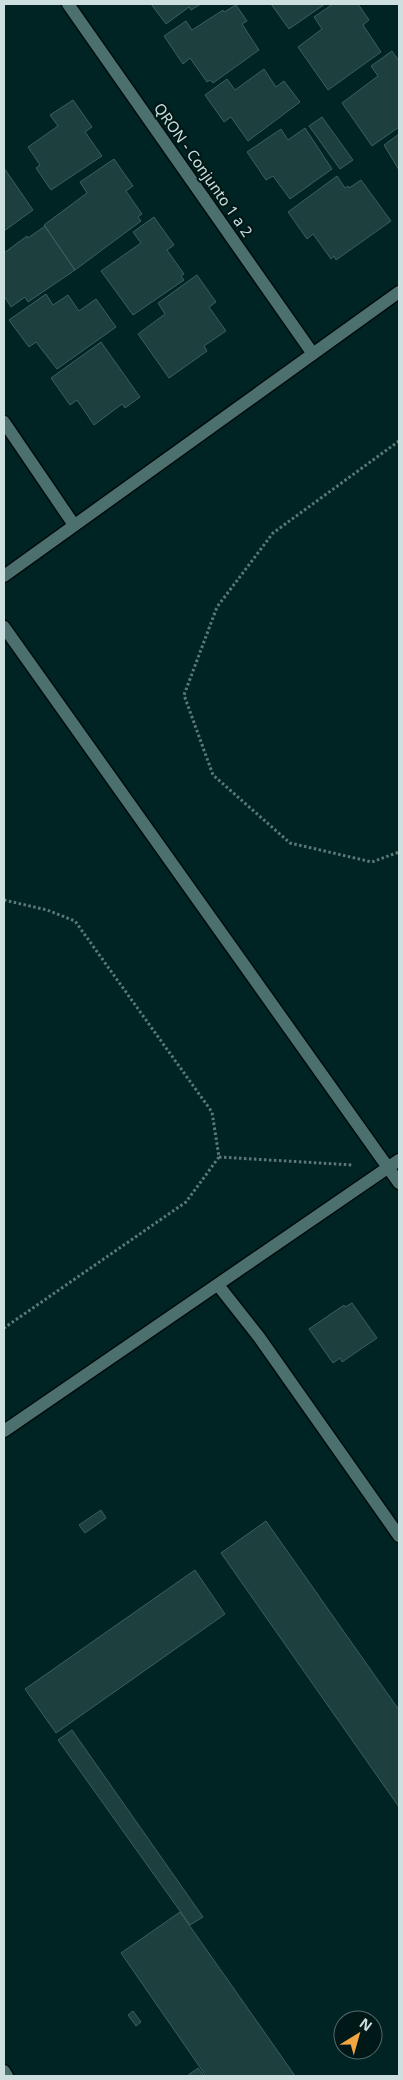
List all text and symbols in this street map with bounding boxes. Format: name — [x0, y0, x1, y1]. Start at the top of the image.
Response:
street label: QRON - Conjunto 1 a 2 — [150, 99, 258, 240]
north arrow — [333, 2010, 383, 2060]
text: N — [356, 2013, 376, 2035]

